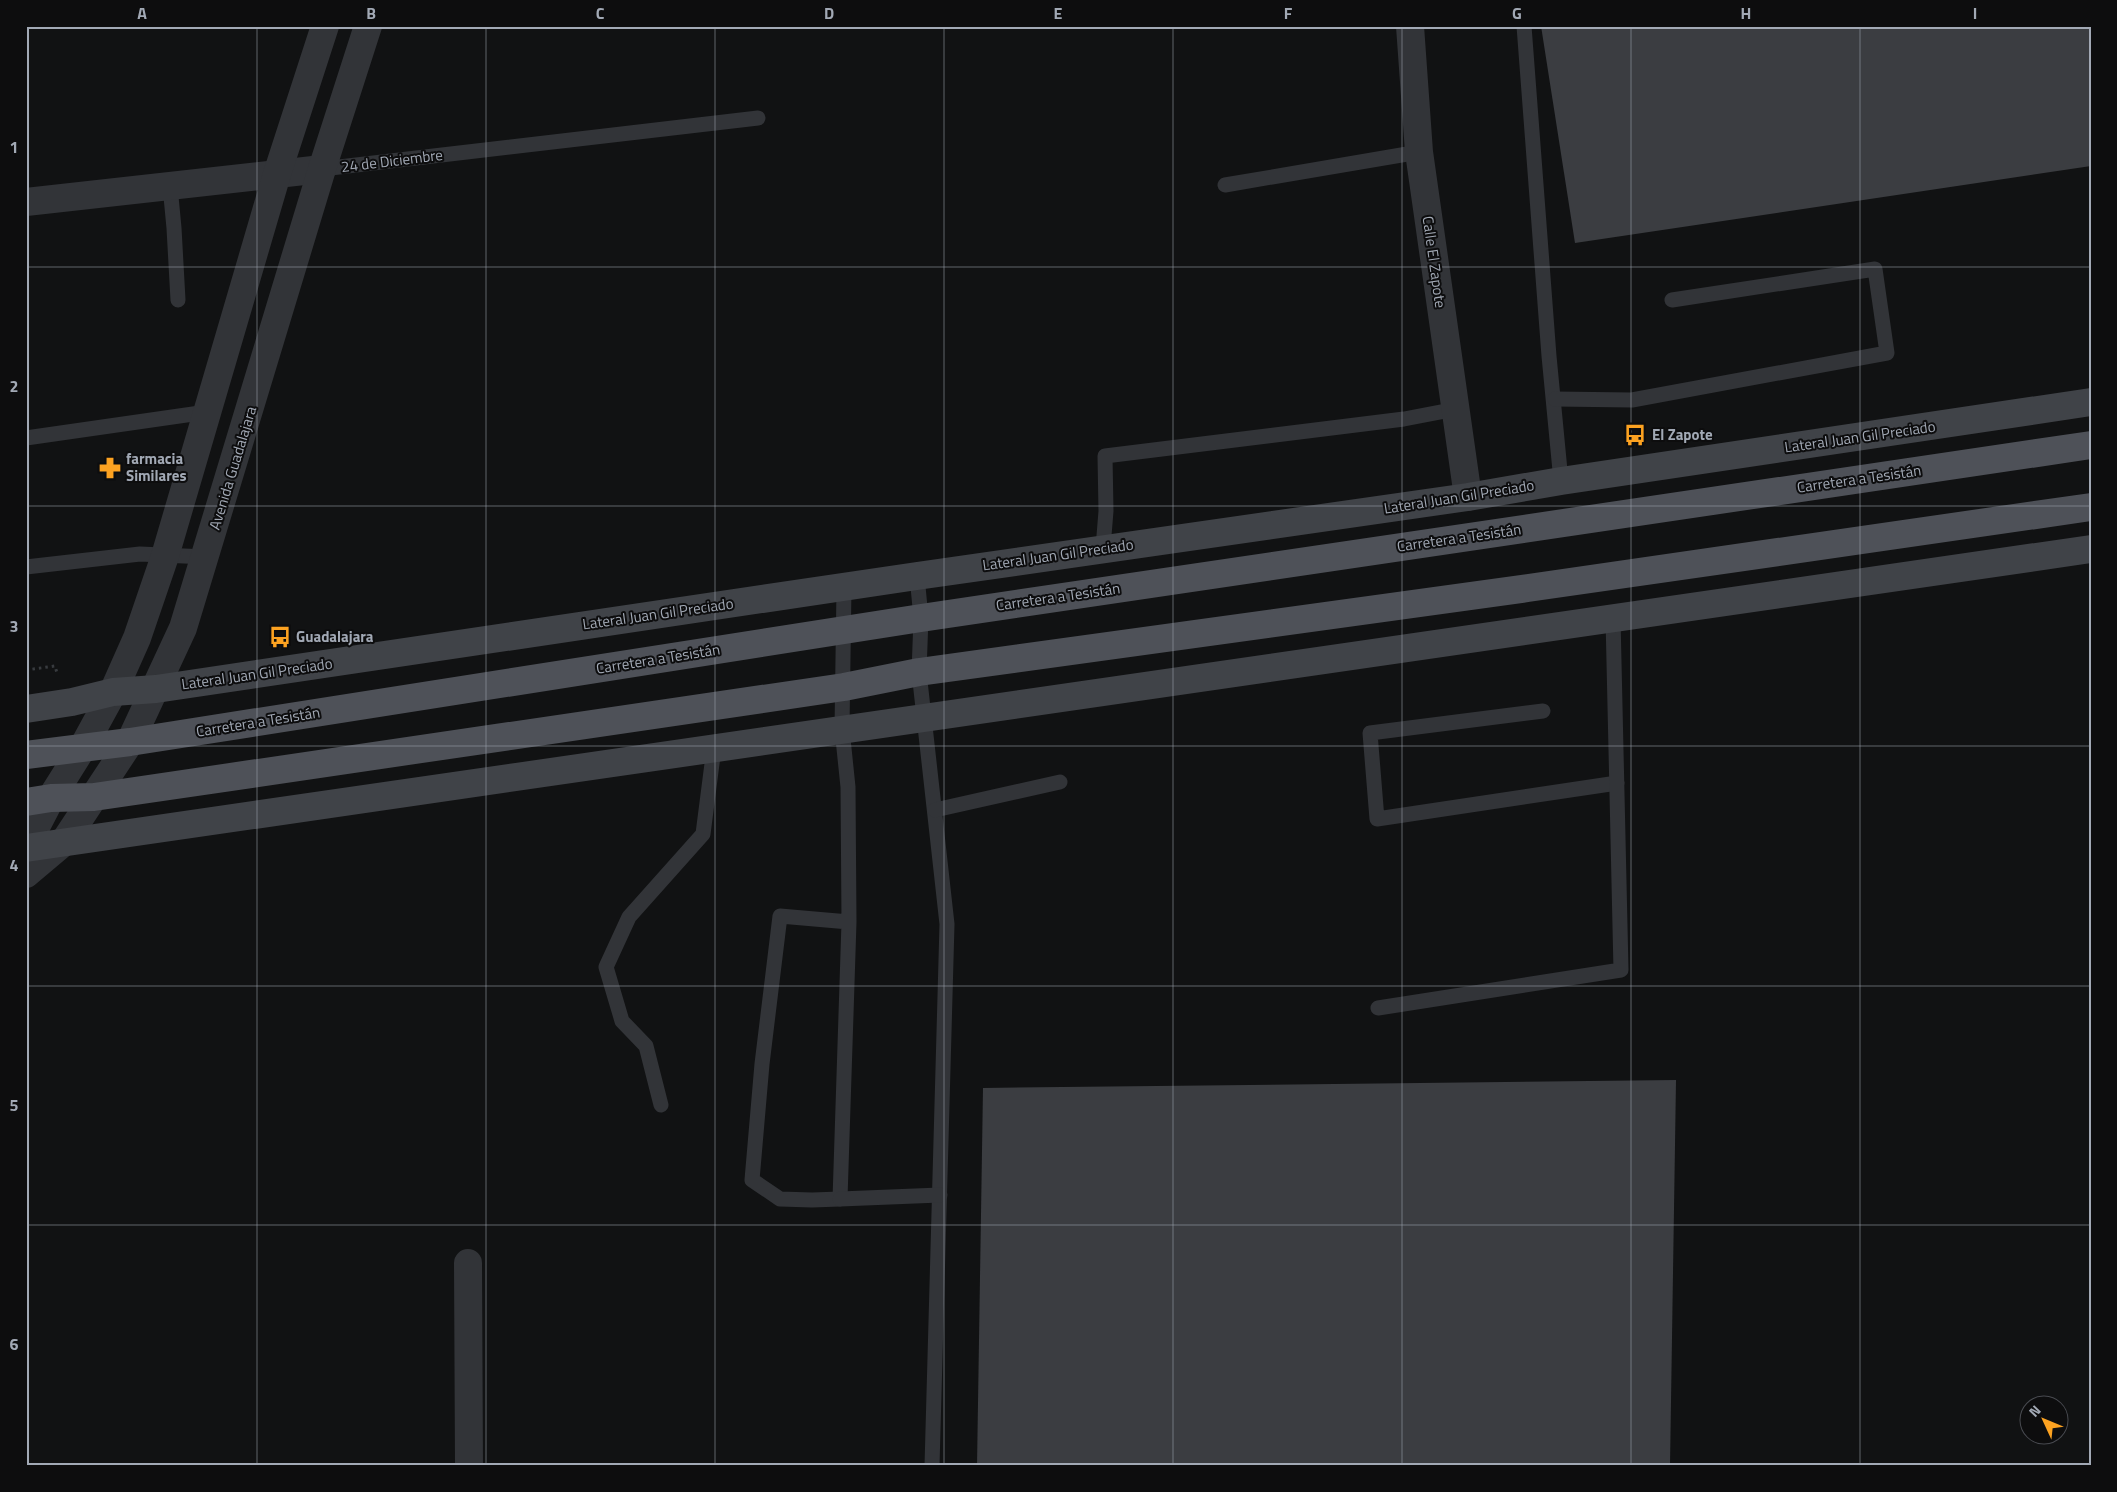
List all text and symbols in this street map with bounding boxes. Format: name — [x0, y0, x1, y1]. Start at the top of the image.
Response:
text: A — [137, 1, 147, 25]
text: B — [366, 1, 376, 25]
text: C — [596, 1, 605, 25]
text: D — [824, 1, 834, 25]
text: E — [1054, 1, 1063, 25]
text: F — [1284, 1, 1293, 25]
text: G — [1512, 1, 1522, 25]
text: H — [1741, 1, 1751, 25]
text: I — [1973, 1, 1977, 25]
text: 1 — [10, 135, 18, 159]
street label: 24 de Diciembre — [340, 143, 444, 178]
street label: Calle El Zapote — [1417, 214, 1452, 309]
text: 2 — [10, 374, 18, 398]
street label: Avenida Guadalajara — [203, 403, 262, 532]
street label: Lateral Juan Gil Preciado — [1783, 415, 1937, 458]
bus stop icon: El Zapote — [1622, 422, 1648, 448]
place label: El Zapote — [1652, 423, 1713, 446]
place label: farmacia Similares — [126, 447, 187, 487]
pharmacy icon: farmacia Similares — [97, 455, 123, 481]
street label: Carretera a Tesistán — [1795, 458, 1923, 499]
street label: Lateral Juan Gil Preciado — [1382, 473, 1536, 520]
street label: Carretera a Tesistán — [1395, 517, 1523, 558]
street label: Lateral Juan Gil Preciado — [981, 533, 1135, 576]
street label: Carretera a Tesistán — [994, 576, 1122, 617]
street label: Lateral Juan Gil Preciado — [581, 592, 735, 635]
text: 3 — [10, 614, 18, 638]
bus stop icon: Guadalajara — [267, 624, 293, 650]
place label: Guadalajara — [296, 625, 374, 648]
street label: Carretera a Tesistán — [594, 637, 722, 680]
street label: Lateral Juan Gil Preciado — [180, 652, 334, 695]
street label: Carretera a Tesistán — [194, 700, 322, 743]
text: 4 — [10, 853, 19, 877]
text: 5 — [10, 1093, 19, 1117]
text: 6 — [10, 1332, 19, 1356]
north arrow — [2020, 1394, 2070, 1444]
text: N — [2023, 1400, 2045, 1421]

